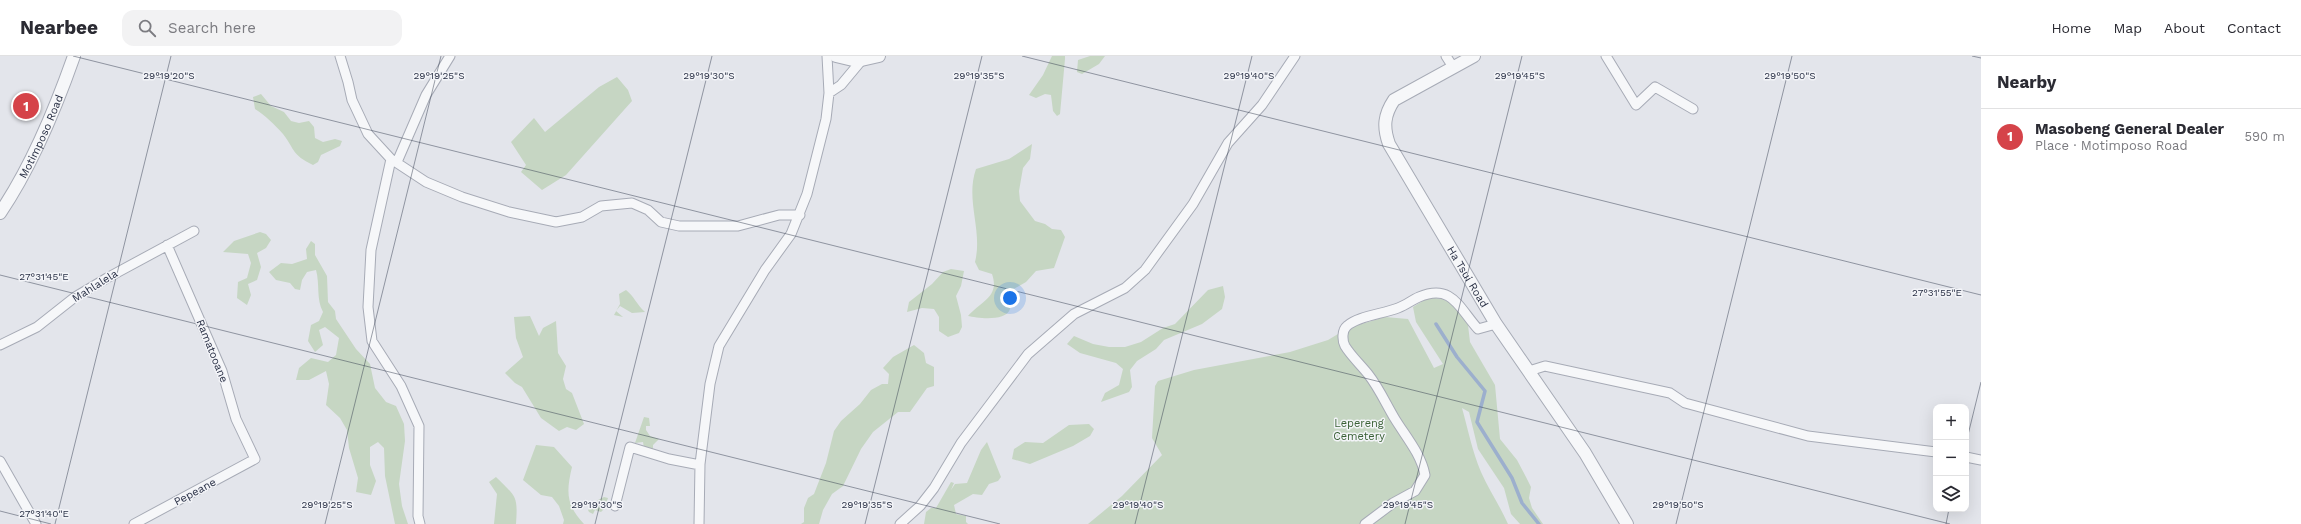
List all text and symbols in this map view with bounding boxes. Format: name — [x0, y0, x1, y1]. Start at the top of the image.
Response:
search box — [122, 10, 402, 46]
text: Nearbee — [20, 16, 98, 39]
icon: search — [136, 17, 158, 39]
text: Search here — [168, 19, 256, 37]
text: Home — [2051, 20, 2091, 36]
text: Map — [2113, 20, 2142, 36]
text: About — [2164, 20, 2205, 36]
text: Contact — [2227, 20, 2281, 36]
text: 29°19'20"S — [143, 70, 195, 81]
text: 29°19'25"S — [413, 70, 465, 81]
text: 29°19'30"S — [683, 70, 735, 81]
text: 29°19'35"S — [953, 70, 1005, 81]
text: 29°19'40"S — [1224, 70, 1274, 81]
text: 29°19'45"S — [1495, 70, 1545, 81]
text: 29°19'50"S — [1764, 70, 1816, 81]
text: Nearby — [1997, 72, 2056, 92]
pin: 1 — [13, 91, 39, 121]
street label: Motimposo Road — [16, 93, 66, 180]
text: Masobeng General Dealer — [2035, 120, 2224, 138]
text: 1 — [2007, 129, 2013, 144]
text: 590 m — [2245, 129, 2285, 144]
text: Place · Motimposo Road — [2035, 138, 2188, 153]
street label: Ha Tsui Road — [1445, 244, 1491, 310]
street label: Mahlalela — [70, 267, 120, 305]
text: 27°31'45"E — [19, 271, 69, 282]
text: 27°31'55"E — [1912, 287, 1962, 298]
your location — [1000, 288, 1020, 308]
street label: Ramatooane — [193, 317, 231, 385]
map controls — [1933, 404, 1969, 512]
button: + — [1933, 404, 1969, 440]
park label: Lepereng Cemetery — [1333, 417, 1385, 443]
button: − — [1933, 440, 1969, 476]
street label: Pepeane — [172, 476, 218, 508]
button: layers — [1933, 476, 1969, 512]
text: 29°19'25"S — [301, 499, 353, 510]
text: 29°19'30"S — [571, 499, 623, 510]
text: 29°19'35"S — [841, 499, 893, 510]
text: 29°19'40"S — [1113, 499, 1163, 510]
text: 29°19'45"S — [1383, 499, 1433, 510]
text: 29°19'50"S — [1652, 499, 1704, 510]
text: 27°31'40"E — [19, 508, 69, 519]

